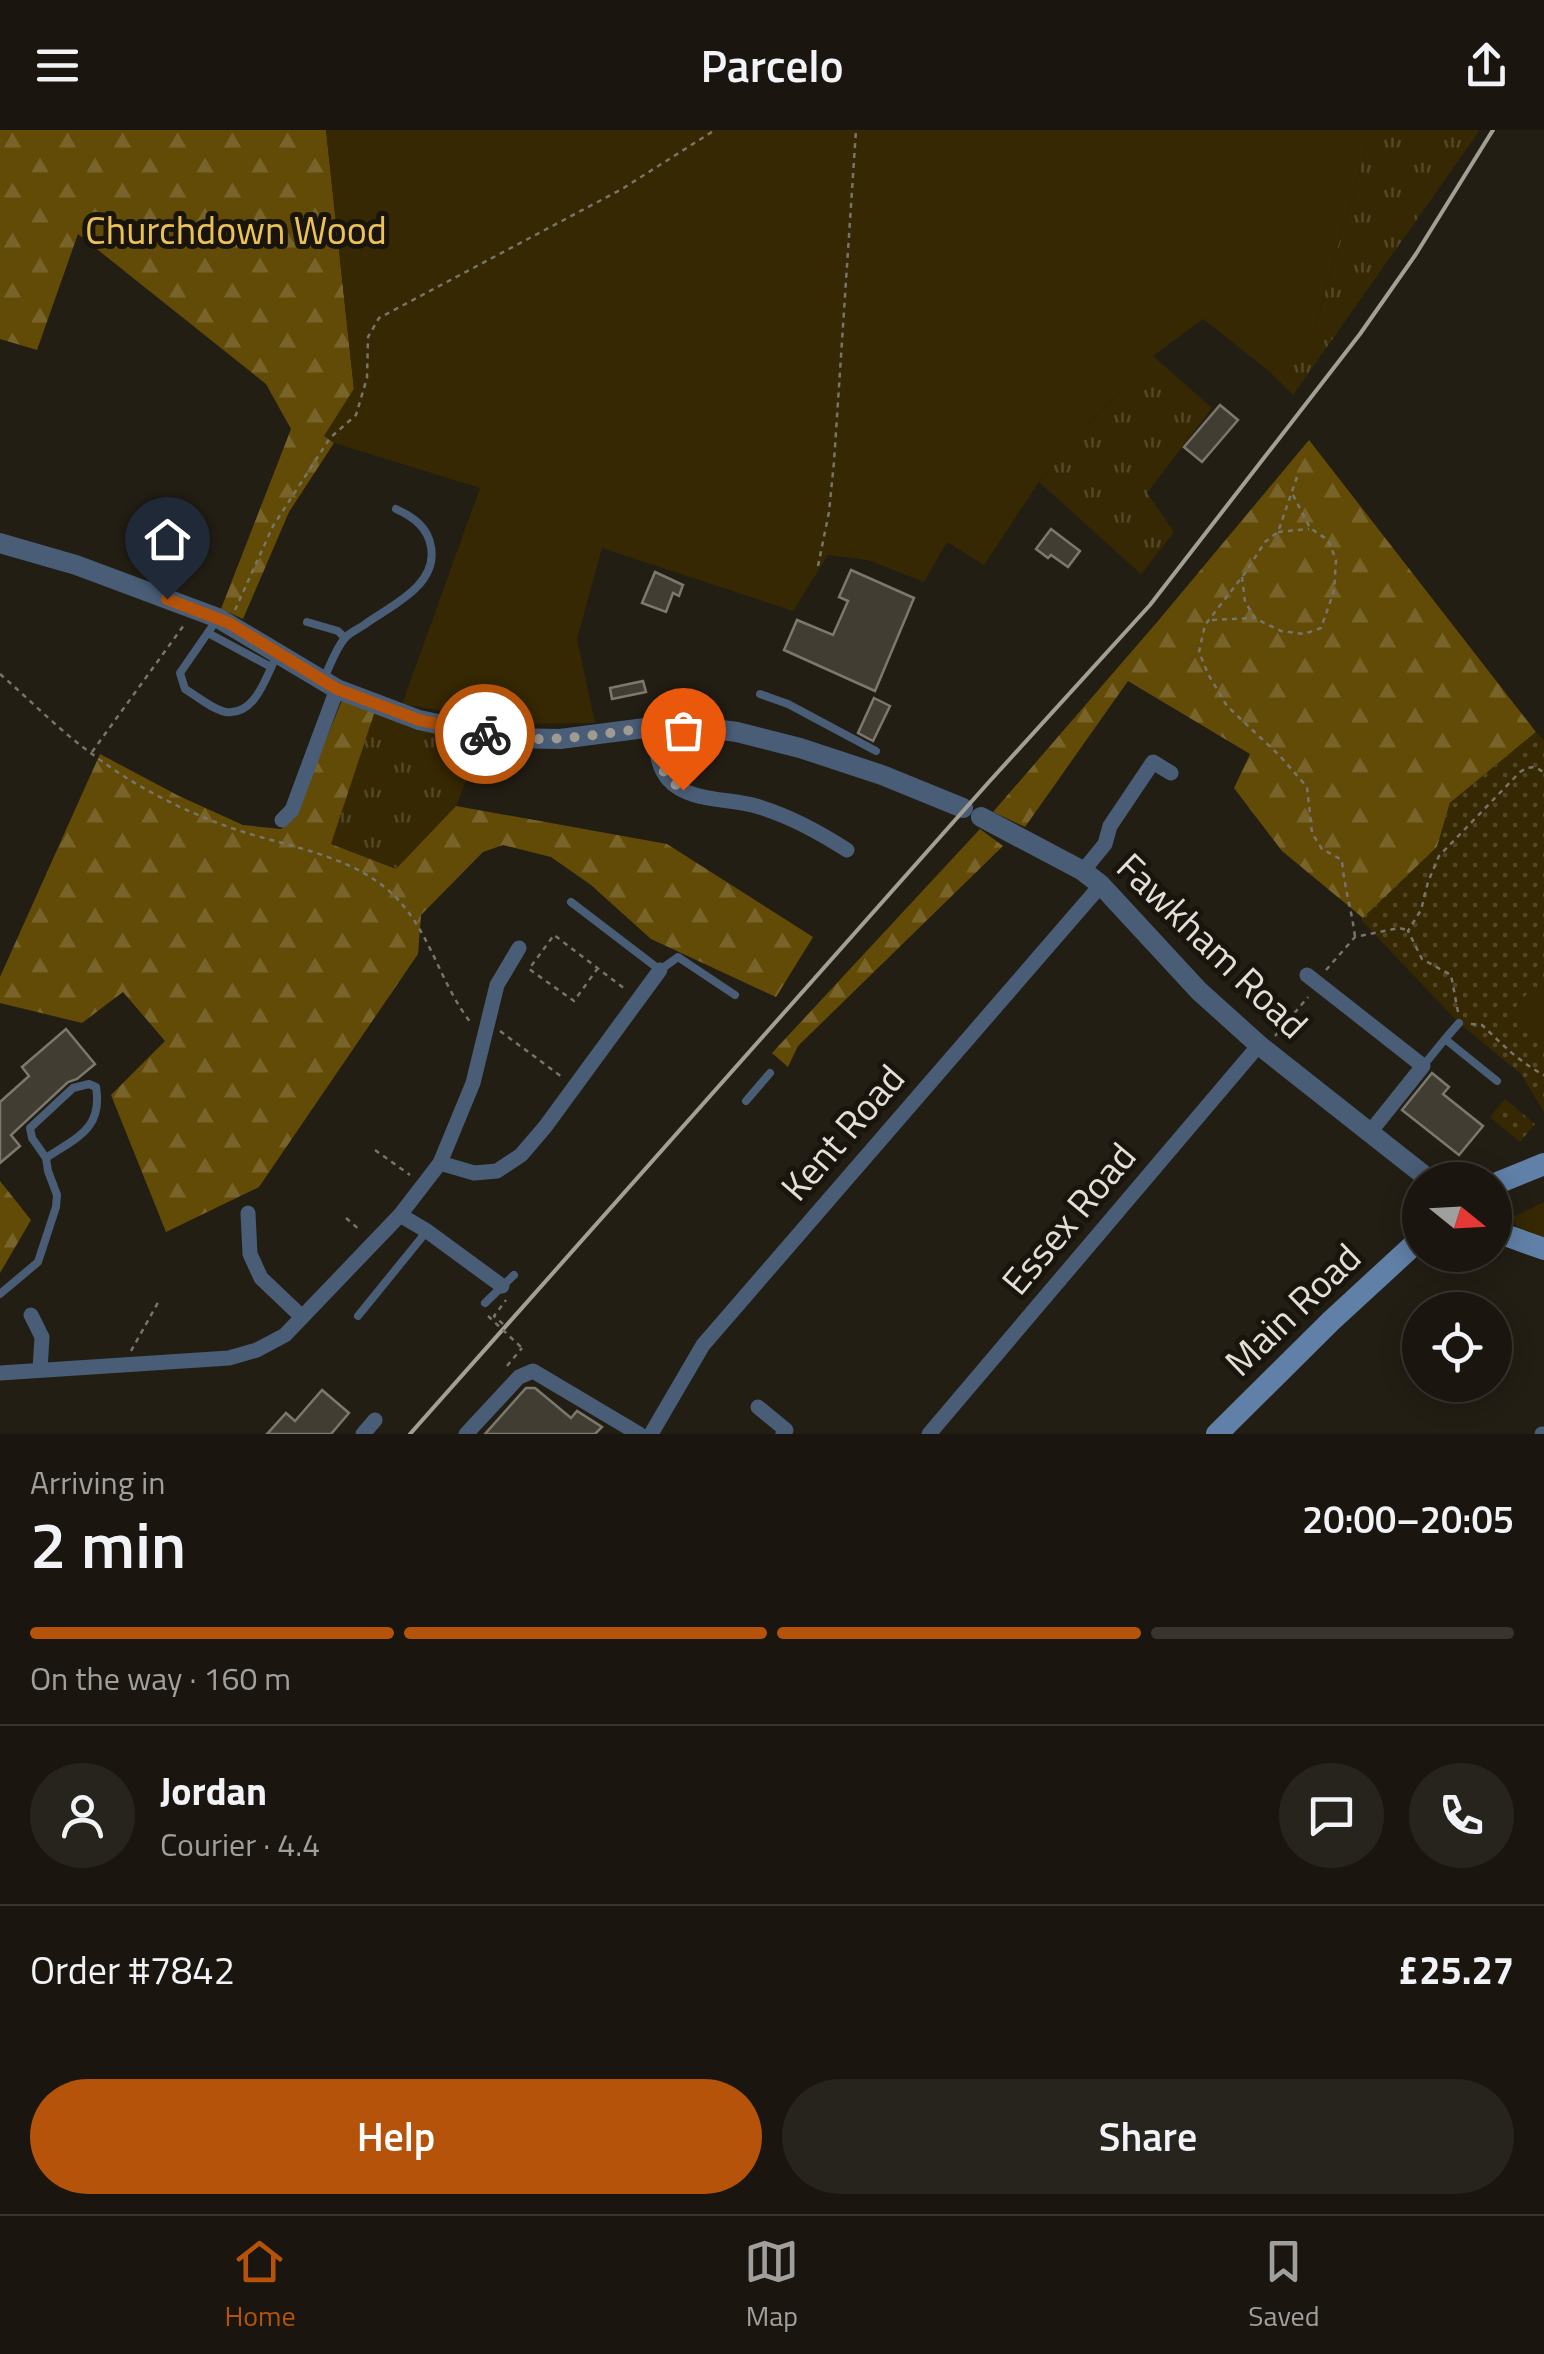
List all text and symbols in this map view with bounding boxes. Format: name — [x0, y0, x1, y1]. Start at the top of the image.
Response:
text: Parcelo — [700, 31, 844, 99]
icon: menu — [30, 38, 85, 93]
icon: share — [1459, 38, 1514, 93]
park label: Churchdown Wood — [85, 201, 387, 259]
pin — [125, 497, 210, 600]
icon: home — [140, 512, 195, 567]
courier — [435, 684, 535, 784]
pin — [641, 688, 726, 791]
icon: bag — [656, 703, 711, 758]
icon: bike — [458, 707, 513, 762]
street label: Fawkham Road — [1104, 839, 1322, 1052]
street label: Kent Road — [766, 1051, 918, 1213]
street label: Essex Road — [987, 1130, 1149, 1307]
north arrow — [1402, 1162, 1512, 1272]
map controls — [1402, 1162, 1512, 1402]
street label: Main Road — [1211, 1229, 1374, 1389]
button: locate — [1402, 1292, 1512, 1402]
text: Arriving in — [30, 1458, 166, 1506]
text: 20:00–20:05 — [1302, 1490, 1514, 1548]
text: 2 min — [30, 1494, 186, 1593]
text: On the way · 160 m — [30, 1654, 291, 1702]
text: Jordan — [160, 1762, 267, 1820]
button: person — [30, 1763, 135, 1868]
button: chat — [1279, 1763, 1384, 1868]
button: phone — [1409, 1763, 1514, 1868]
text: Courier · 4.4 — [160, 1820, 320, 1868]
text: Order #7842 — [30, 1941, 235, 1999]
text: £25.27 — [1398, 1941, 1514, 1999]
button: Help — [30, 2079, 762, 2194]
button: Share — [782, 2079, 1514, 2194]
tab: Home — [224, 2234, 296, 2337]
tab: Map — [744, 2234, 799, 2337]
tab: Saved — [1248, 2234, 1320, 2337]

